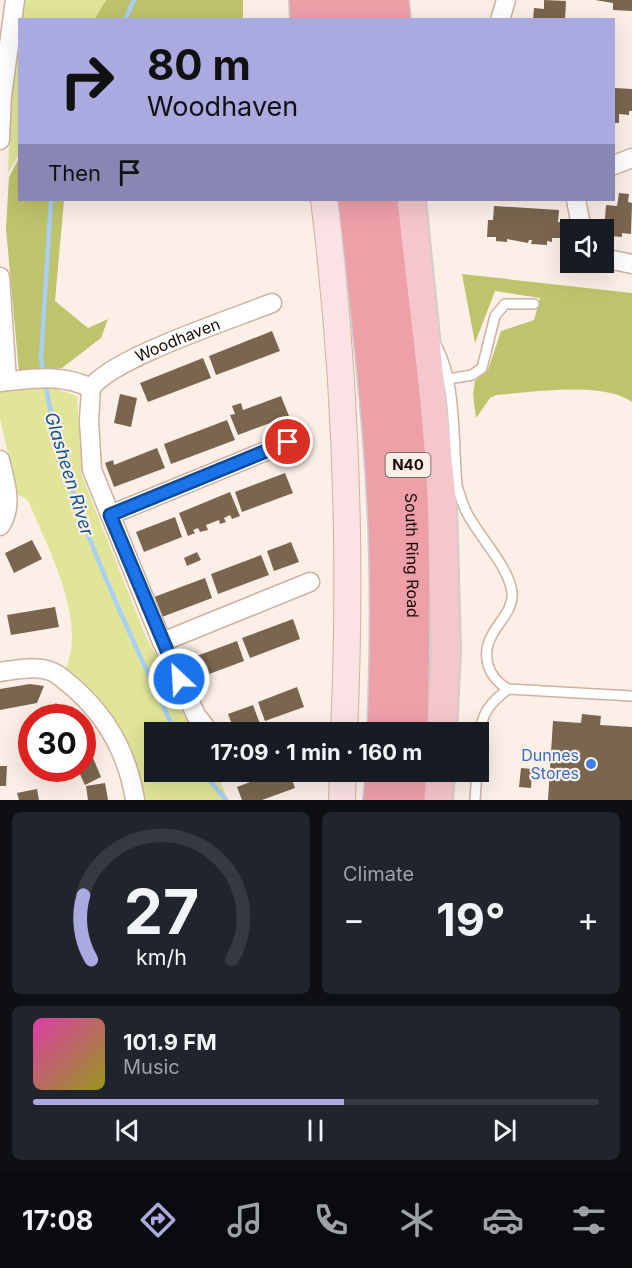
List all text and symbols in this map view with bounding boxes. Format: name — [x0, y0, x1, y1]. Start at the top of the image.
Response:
text: 80 m — [147, 39, 251, 90]
icon: right — [48, 42, 126, 120]
text: Woodhaven — [147, 90, 298, 123]
icon: arrive — [113, 156, 146, 189]
text: Then — [48, 160, 101, 186]
map controls — [560, 219, 614, 273]
button: sound — [560, 219, 614, 273]
street label: Woodhaven — [132, 313, 223, 366]
water label: Glasheen River — [41, 409, 99, 539]
pin — [262, 416, 313, 467]
icon: arrive — [271, 425, 304, 458]
road number: N40 — [386, 453, 430, 477]
street label: South Ring Road — [401, 493, 423, 618]
position arrow — [147, 647, 211, 711]
speed limit sign: 30 — [18, 704, 96, 782]
text: 17:09 · 1 min · 160 m — [211, 739, 422, 765]
place label: Dunnes Stores — [521, 745, 579, 783]
marker: Dunnes Stores — [584, 757, 598, 771]
text: Climate — [343, 862, 414, 886]
text: 27 — [123, 874, 199, 949]
text: 19° — [436, 892, 506, 947]
text: − — [343, 899, 365, 939]
text: + — [577, 899, 599, 939]
text: km/h — [136, 944, 186, 970]
text: 101.9 FM — [123, 1029, 217, 1055]
text: Music — [123, 1055, 180, 1079]
icon: previous — [111, 1114, 144, 1147]
icon: pause — [299, 1114, 332, 1147]
icon: next — [488, 1114, 521, 1147]
icon: directions — [137, 1199, 179, 1241]
icon: music — [224, 1199, 266, 1241]
icon: phone — [310, 1199, 352, 1241]
icon: climate — [396, 1199, 438, 1241]
icon: car — [482, 1199, 524, 1241]
icon: filters — [568, 1199, 610, 1241]
text: 17:08 — [22, 1204, 93, 1237]

